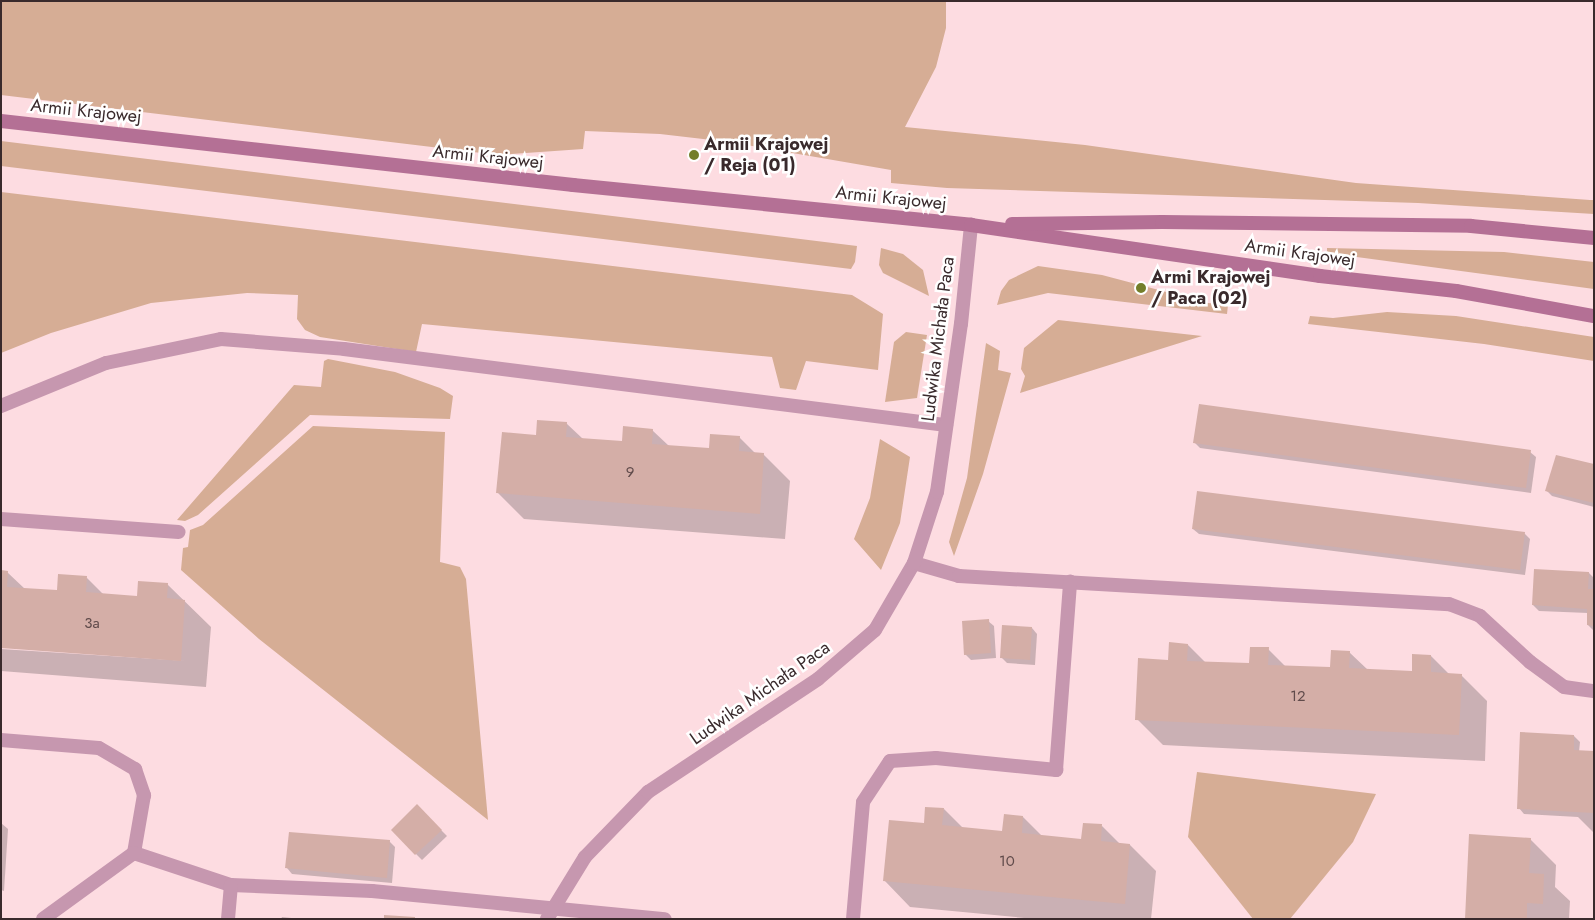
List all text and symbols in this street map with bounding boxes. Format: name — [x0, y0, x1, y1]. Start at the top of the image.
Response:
street label: Armii Krajowej — [29, 94, 143, 128]
place label: Armii Krajowej / Reja (01) — [704, 134, 828, 176]
street label: Armii Krajowej — [431, 140, 545, 174]
marker: Armii Krajowej / Reja (01) — [688, 149, 700, 161]
street label: Armii Krajowej — [834, 181, 948, 215]
street label: Armii Krajowej — [1243, 235, 1357, 271]
street label: Ludwika Michała Paca — [917, 255, 959, 423]
place label: Armi Krajowej / Paca (02) — [1151, 267, 1270, 310]
marker: Armi Krajowej / Paca (02) — [1135, 282, 1147, 294]
house number: 9 — [626, 464, 634, 482]
house number: 3a — [84, 615, 100, 633]
street label: Ludwika Michała Paca — [686, 637, 834, 749]
house number: 12 — [1290, 688, 1306, 706]
house number: 10 — [999, 853, 1015, 871]

